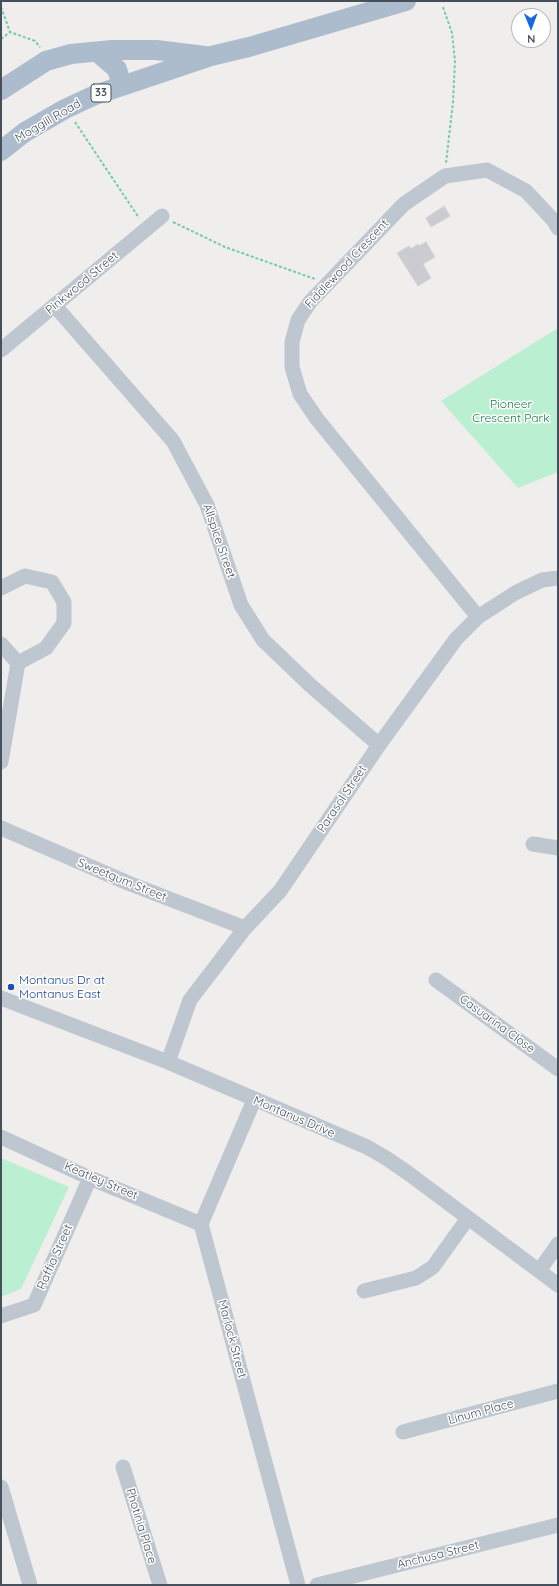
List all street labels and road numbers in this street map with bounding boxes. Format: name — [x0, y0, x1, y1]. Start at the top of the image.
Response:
road number: 33 — [91, 84, 111, 102]
street label: Moggill Road — [13, 96, 83, 146]
street label: Fiddlewood Crescent — [302, 217, 392, 311]
street label: Pinkwood Street — [43, 249, 121, 317]
street label: Allspice Street — [200, 502, 238, 580]
street label: Parasol Street — [314, 763, 370, 835]
street label: Sweetgum Street — [75, 856, 169, 904]
street label: Casuarina Close — [457, 992, 537, 1056]
street label: Montanus Drive — [251, 1093, 337, 1141]
street label: Keatley Street — [62, 1159, 140, 1203]
street label: Raffia Street — [34, 1222, 76, 1292]
street label: Marlock Street — [215, 1298, 249, 1380]
street label: Linum Place — [447, 1396, 515, 1428]
street label: Photinia Place — [123, 1487, 159, 1565]
street label: Anchusa Street — [396, 1538, 480, 1572]

